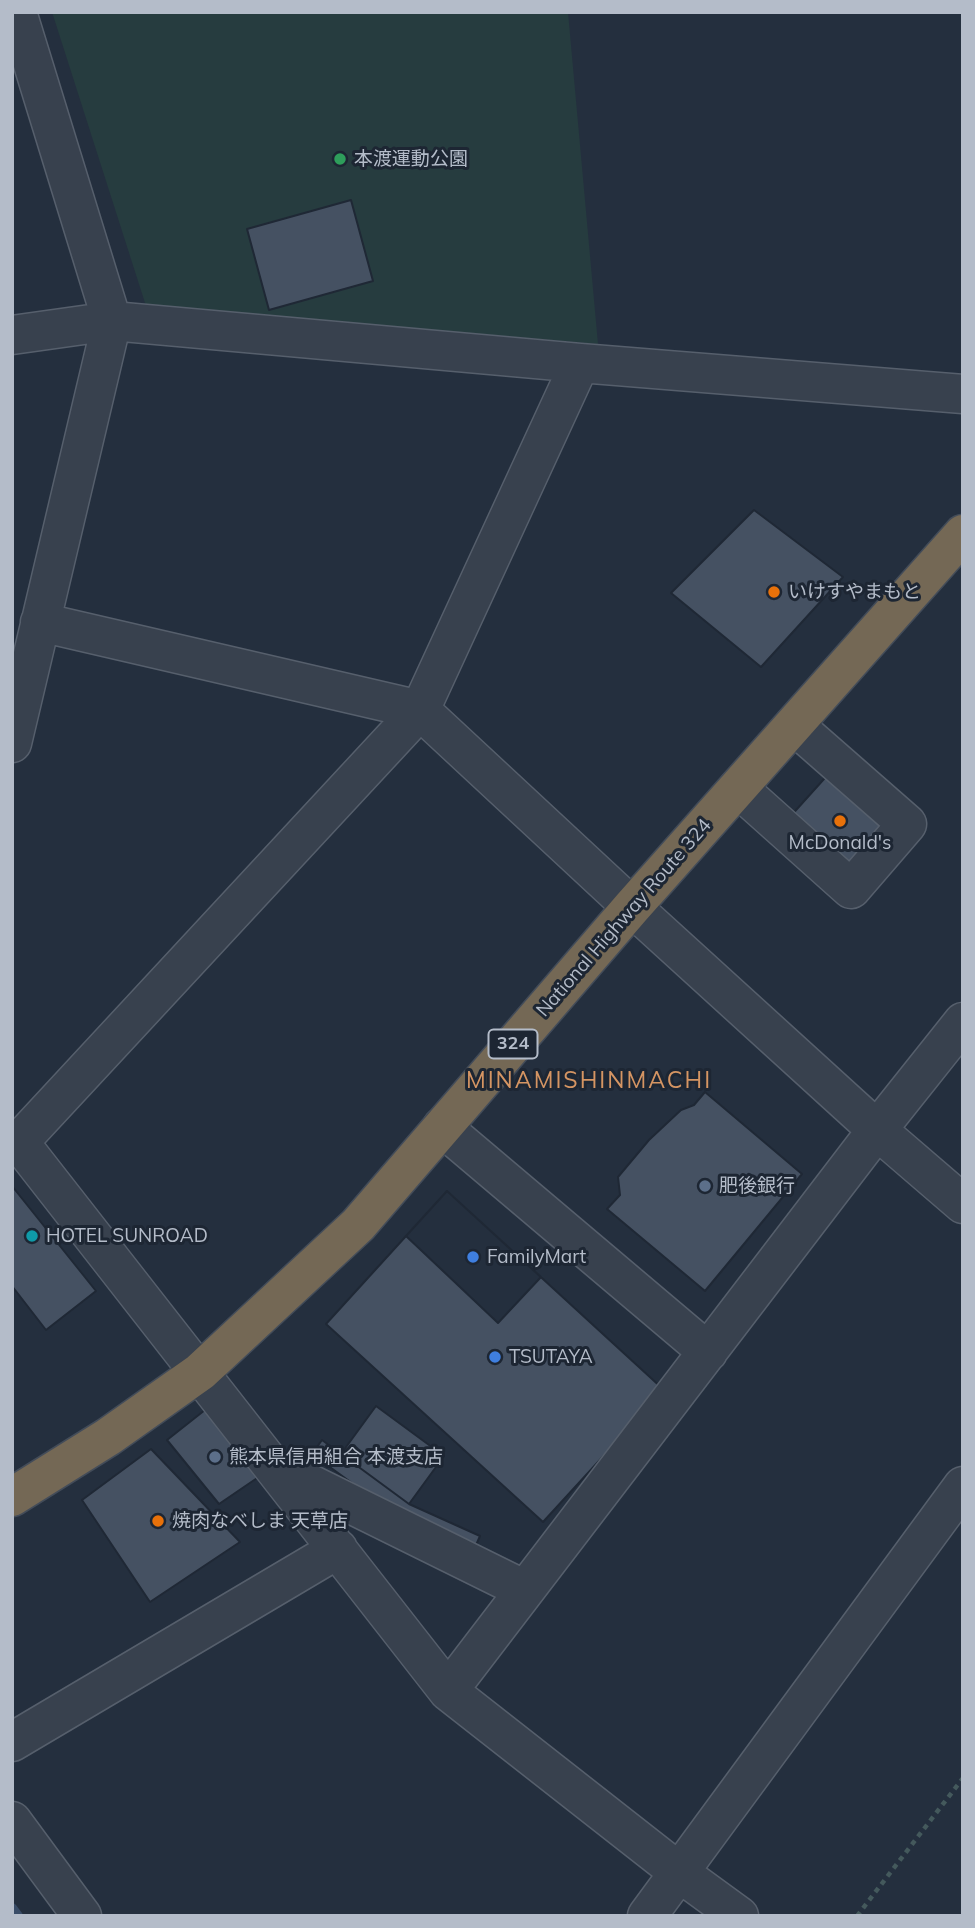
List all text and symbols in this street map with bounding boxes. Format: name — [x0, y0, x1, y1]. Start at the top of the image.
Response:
place label: 本渡運動公園 — [354, 148, 468, 170]
marker: 本渡運動公園 — [332, 151, 348, 167]
place label: いけすやまもと — [788, 581, 921, 603]
marker: いけすやまもと — [766, 584, 782, 600]
marker: McDonald's — [832, 813, 848, 829]
street label: National Highway Route 324 — [532, 814, 716, 1022]
place label: McDonald's — [789, 832, 891, 854]
road number: 324 — [489, 1030, 538, 1058]
district label: MINAMISHINMACHI — [468, 1067, 710, 1095]
place label: 肥後銀行 — [719, 1175, 795, 1197]
marker: 肥後銀行 — [697, 1178, 713, 1194]
place label: HOTEL SUNROAD — [46, 1225, 208, 1247]
marker: HOTEL SUNROAD — [24, 1228, 40, 1244]
place label: FamilyMart — [487, 1246, 586, 1268]
marker: FamilyMart — [465, 1249, 481, 1265]
place label: TSUTAYA — [509, 1346, 593, 1368]
marker: TSUTAYA — [487, 1349, 503, 1365]
place label: 熊本県信用組合 本渡支店 — [229, 1446, 443, 1468]
marker: 熊本県信用組合 本渡支店 — [207, 1449, 223, 1465]
place label: 焼肉なべしま 天草店 — [172, 1510, 348, 1532]
marker: 焼肉なべしま 天草店 — [150, 1513, 166, 1529]

